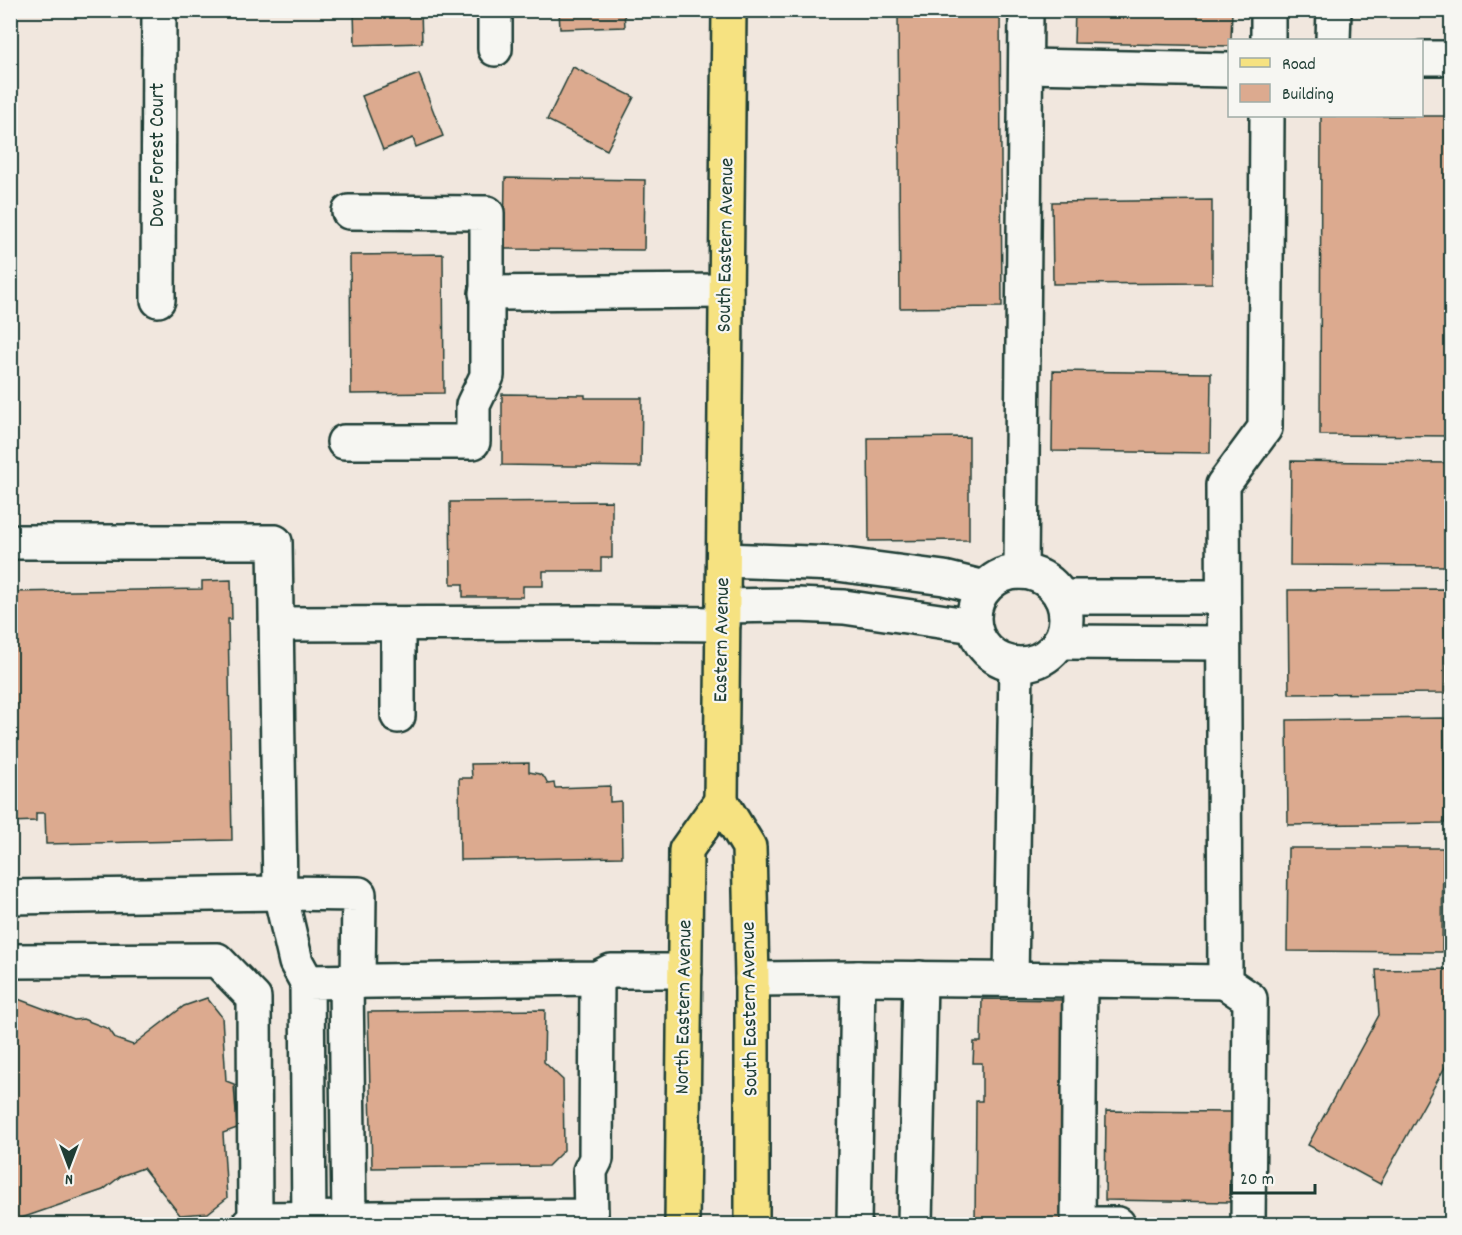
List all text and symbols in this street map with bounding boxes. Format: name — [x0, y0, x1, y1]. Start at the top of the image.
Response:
legend — [1228, 39, 1423, 117]
text: Road — [1282, 53, 1316, 78]
street label: Dove Forest Court — [144, 83, 174, 227]
text: Building — [1282, 83, 1334, 108]
street label: South Eastern Avenue — [710, 157, 744, 333]
street label: Eastern Avenue — [707, 577, 739, 703]
street label: North Eastern Avenue — [668, 919, 702, 1095]
street label: South Eastern Avenue — [734, 921, 768, 1097]
north arrow — [39, 1136, 99, 1196]
scale bar — [1231, 1157, 1315, 1195]
text: N — [65, 1167, 73, 1190]
text: 20 m — [1240, 1168, 1274, 1193]

